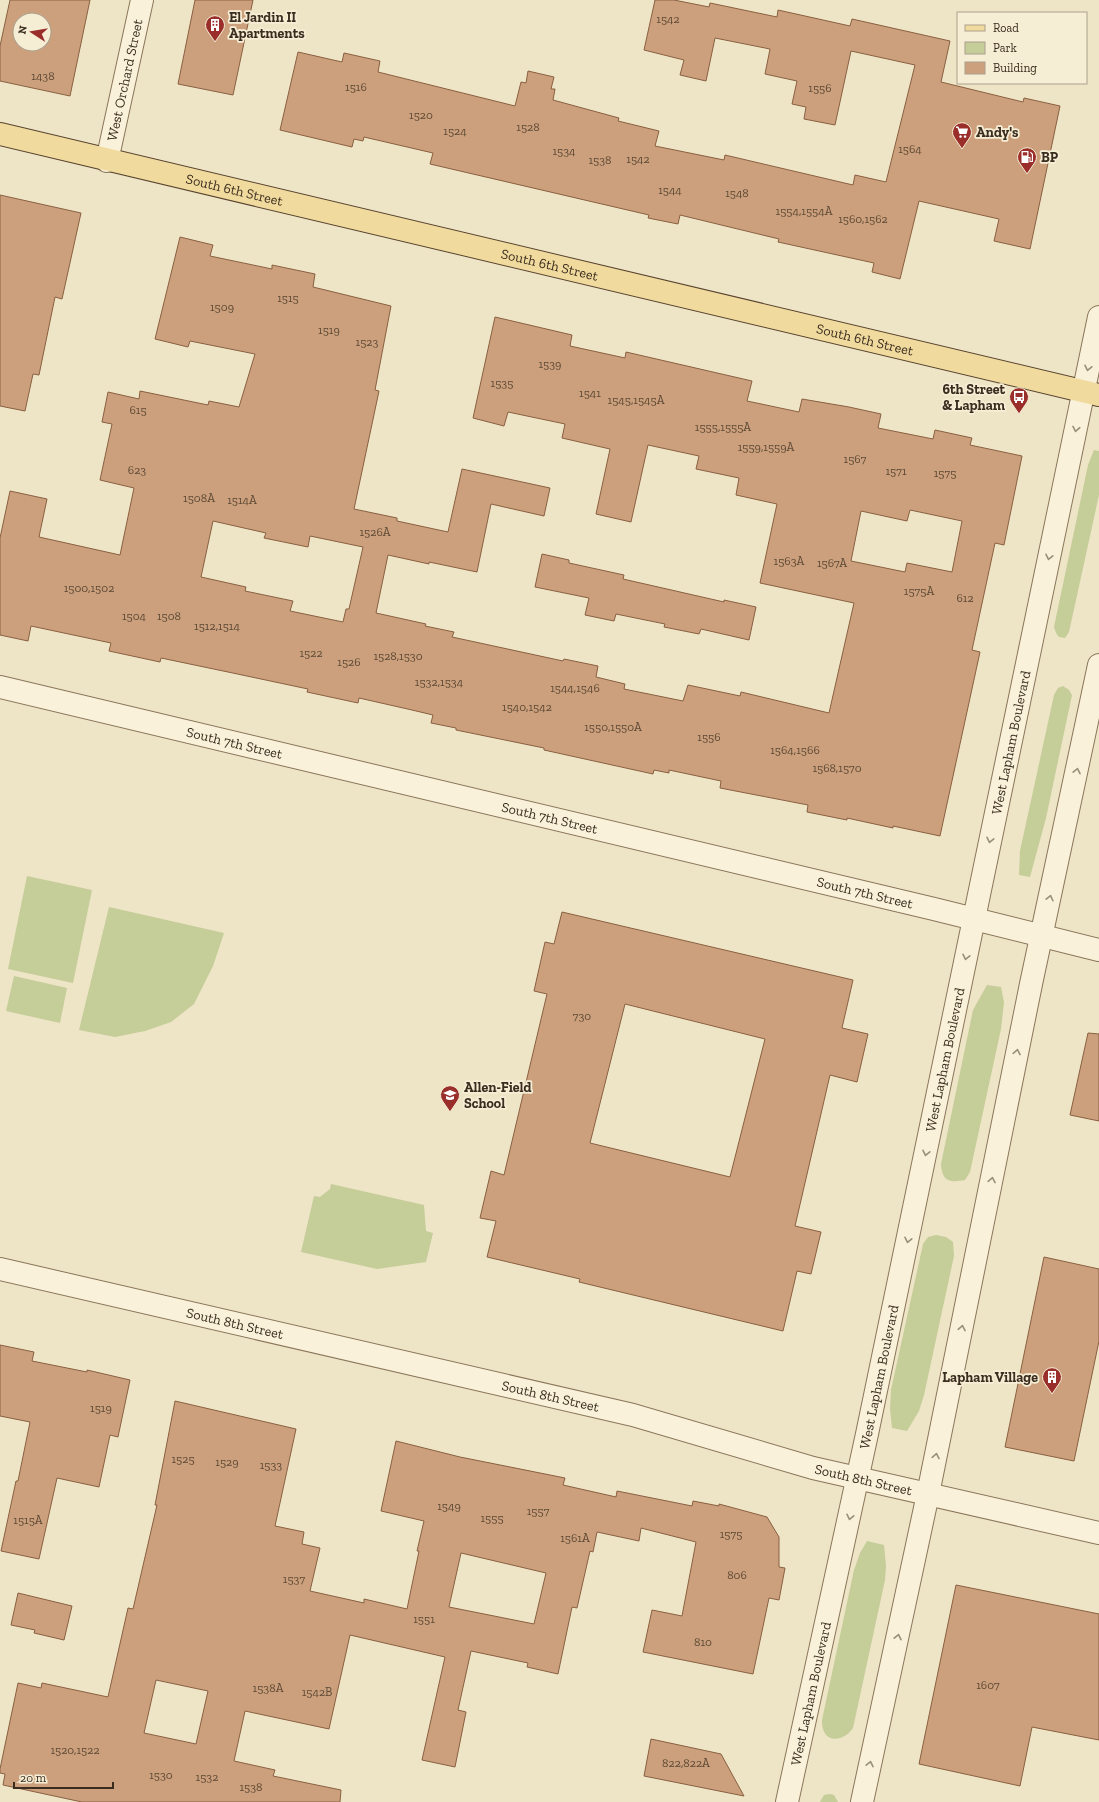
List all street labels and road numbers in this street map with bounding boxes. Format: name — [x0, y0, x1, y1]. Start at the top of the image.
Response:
street label: West Orchard Street — [104, 17, 147, 143]
street label: South 6th Street — [184, 170, 285, 210]
street label: South 6th Street — [499, 245, 601, 285]
street label: South 6th Street — [815, 320, 916, 360]
street label: West Lapham Boulevard — [988, 669, 1034, 816]
street label: South 7th Street — [185, 724, 285, 763]
street label: South 7th Street — [500, 799, 600, 838]
street label: South 7th Street — [815, 873, 915, 913]
street label: West Lapham Boulevard — [922, 986, 969, 1133]
street label: West Lapham Boulevard — [856, 1303, 903, 1450]
street label: South 8th Street — [184, 1304, 286, 1343]
street label: South 8th Street — [500, 1377, 601, 1416]
street label: South 8th Street — [813, 1461, 914, 1499]
street label: West Lapham Boulevard — [787, 1620, 835, 1767]

